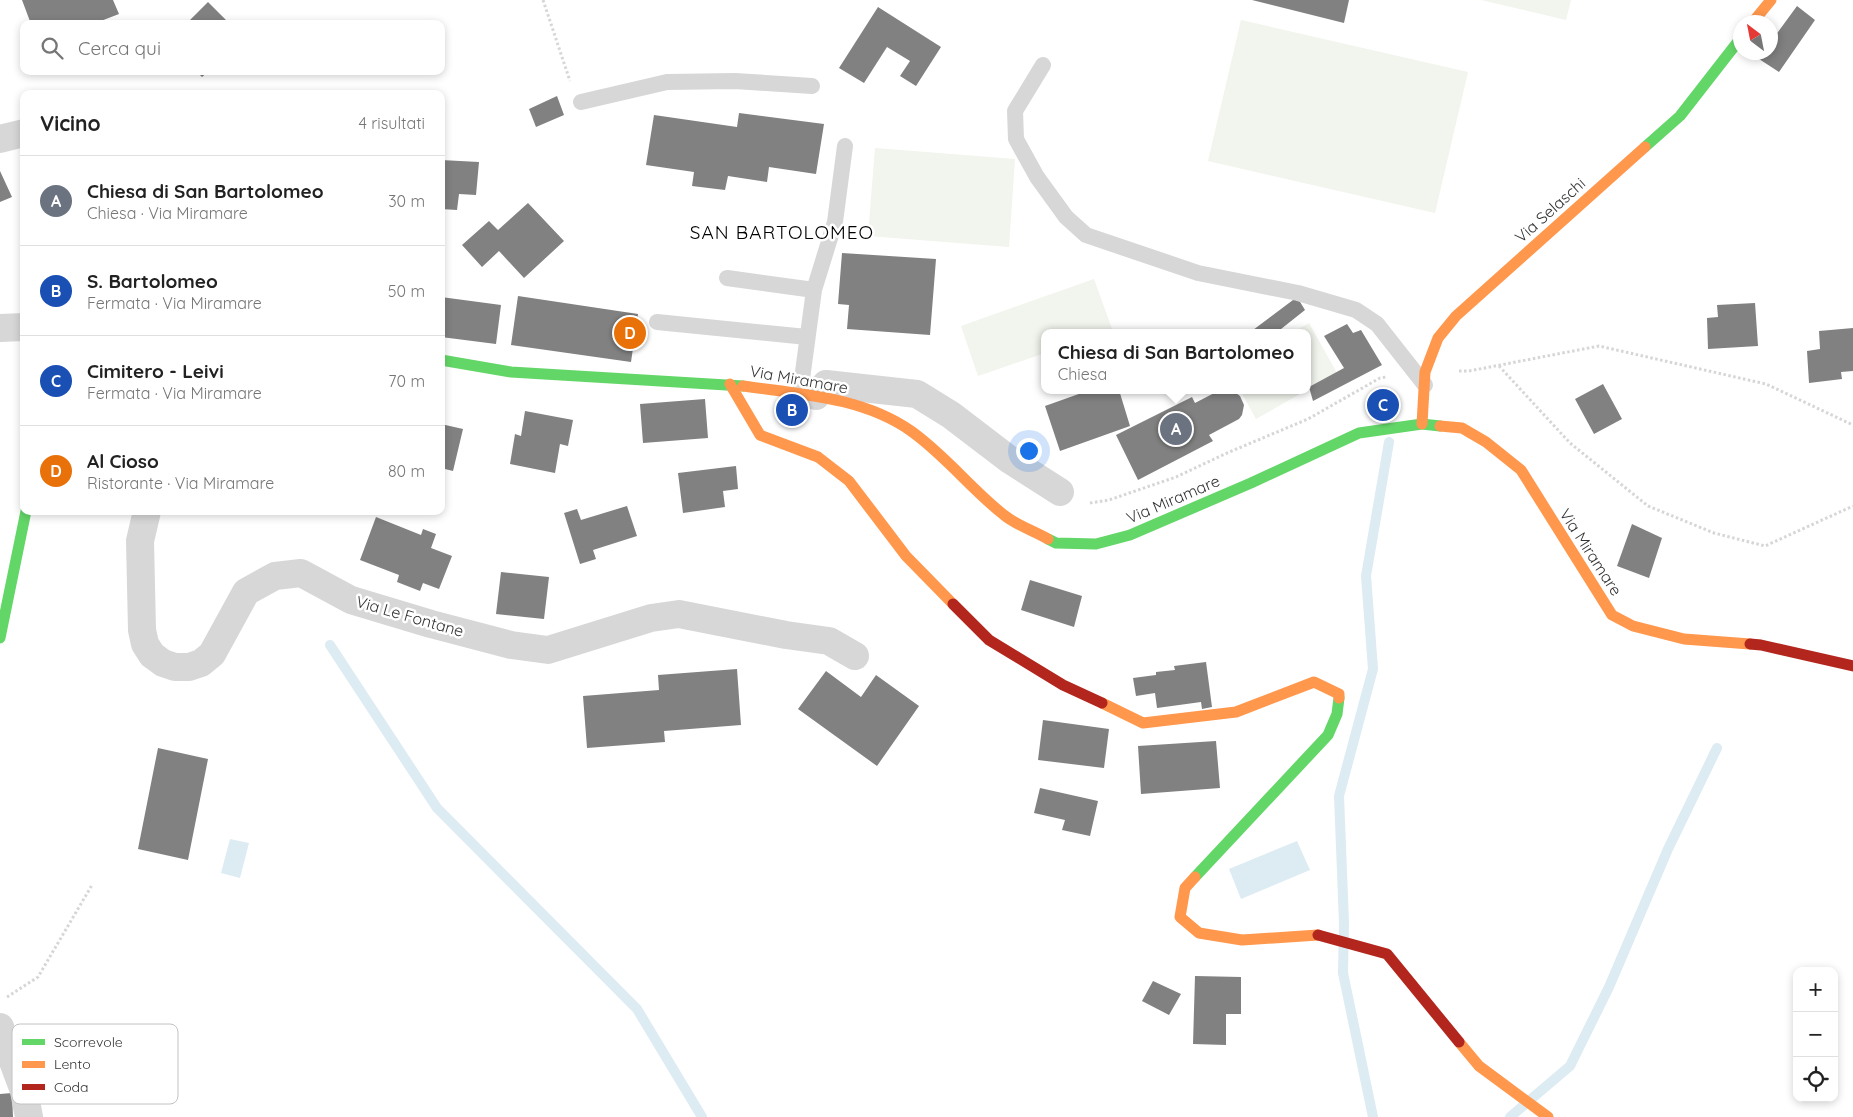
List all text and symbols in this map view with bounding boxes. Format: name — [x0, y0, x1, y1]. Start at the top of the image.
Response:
north arrow — [1733, 15, 1778, 60]
search box — [20, 20, 445, 75]
icon: search — [38, 34, 66, 62]
text: Cerca qui — [78, 36, 161, 60]
text: Vicino — [40, 110, 101, 136]
text: 4 risultati — [358, 113, 425, 133]
street label: Via Selaschi — [1511, 173, 1589, 247]
text: Chiesa di San Bartolomeo — [87, 179, 324, 203]
text: A — [51, 191, 61, 211]
text: 30 m — [388, 191, 425, 211]
text: Chiesa · Via Miramare — [87, 203, 248, 223]
district label: SAN BARTOLOMEO — [690, 220, 874, 244]
text: S. Bartolomeo — [87, 269, 218, 293]
text: B — [51, 281, 61, 301]
text: 50 m — [388, 281, 425, 301]
text: Fermata · Via Miramare — [87, 293, 262, 313]
pin: D — [614, 314, 646, 352]
popup — [1041, 329, 1311, 394]
text: Chiesa di San Bartolomeo — [1058, 340, 1294, 364]
text: Cimitero - Leivi — [87, 359, 224, 383]
street label: Via Miramare — [748, 361, 850, 397]
text: Chiesa — [1058, 364, 1107, 384]
text: C — [51, 371, 61, 391]
text: 70 m — [388, 371, 425, 391]
text: Fermata · Via Miramare — [87, 383, 262, 403]
pin: C — [1367, 386, 1399, 424]
pin: B — [776, 391, 808, 429]
pin: A — [1160, 410, 1192, 448]
your location — [1016, 438, 1042, 464]
text: Al Cioso — [87, 449, 159, 473]
text: D — [50, 461, 62, 481]
text: 80 m — [388, 461, 425, 481]
street label: Via Miramare — [1123, 470, 1223, 528]
text: Ristorante · Via Miramare — [87, 473, 274, 493]
street label: Via Miramare — [1555, 505, 1627, 599]
street label: Via Le Fontane — [354, 591, 466, 641]
map controls — [1793, 967, 1838, 1102]
button: + — [1793, 967, 1838, 1012]
button: − — [1793, 1012, 1838, 1057]
legend — [12, 1024, 178, 1104]
text: Scorrevole — [54, 1033, 123, 1051]
text: Lento — [54, 1055, 91, 1073]
button: locate — [1793, 1057, 1838, 1102]
text: Coda — [54, 1078, 89, 1096]

